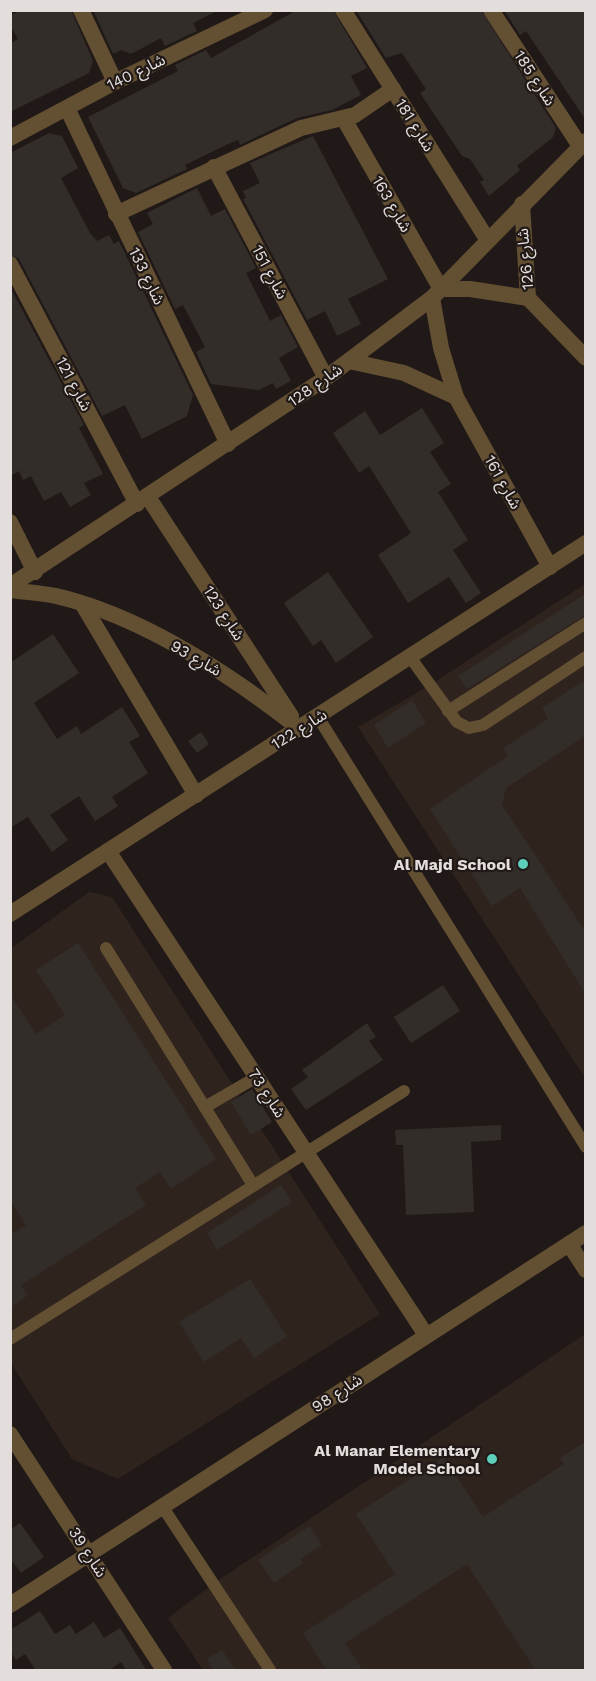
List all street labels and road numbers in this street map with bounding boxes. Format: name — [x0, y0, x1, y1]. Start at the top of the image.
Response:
street label: شارع 185 — [508, 47, 560, 111]
street label: شارع 140 — [104, 50, 170, 97]
street label: شارع 181 — [389, 95, 439, 157]
street label: شارع 163 — [366, 172, 416, 237]
street label: شارع 126 — [513, 227, 540, 291]
street label: شارع 151 — [245, 242, 292, 304]
street label: شارع 133 — [122, 244, 169, 309]
street label: شارع 121 — [49, 354, 96, 416]
street label: شارع 128 — [284, 359, 348, 413]
street label: شارع 161 — [478, 452, 526, 514]
street label: شارع 123 — [197, 582, 249, 646]
street label: شارع 93 — [166, 636, 225, 683]
street label: شارع 122 — [268, 705, 332, 756]
street label: شارع 73 — [242, 1065, 290, 1123]
street label: شارع 98 — [308, 1370, 367, 1419]
street label: شارع 39 — [62, 1523, 111, 1582]

